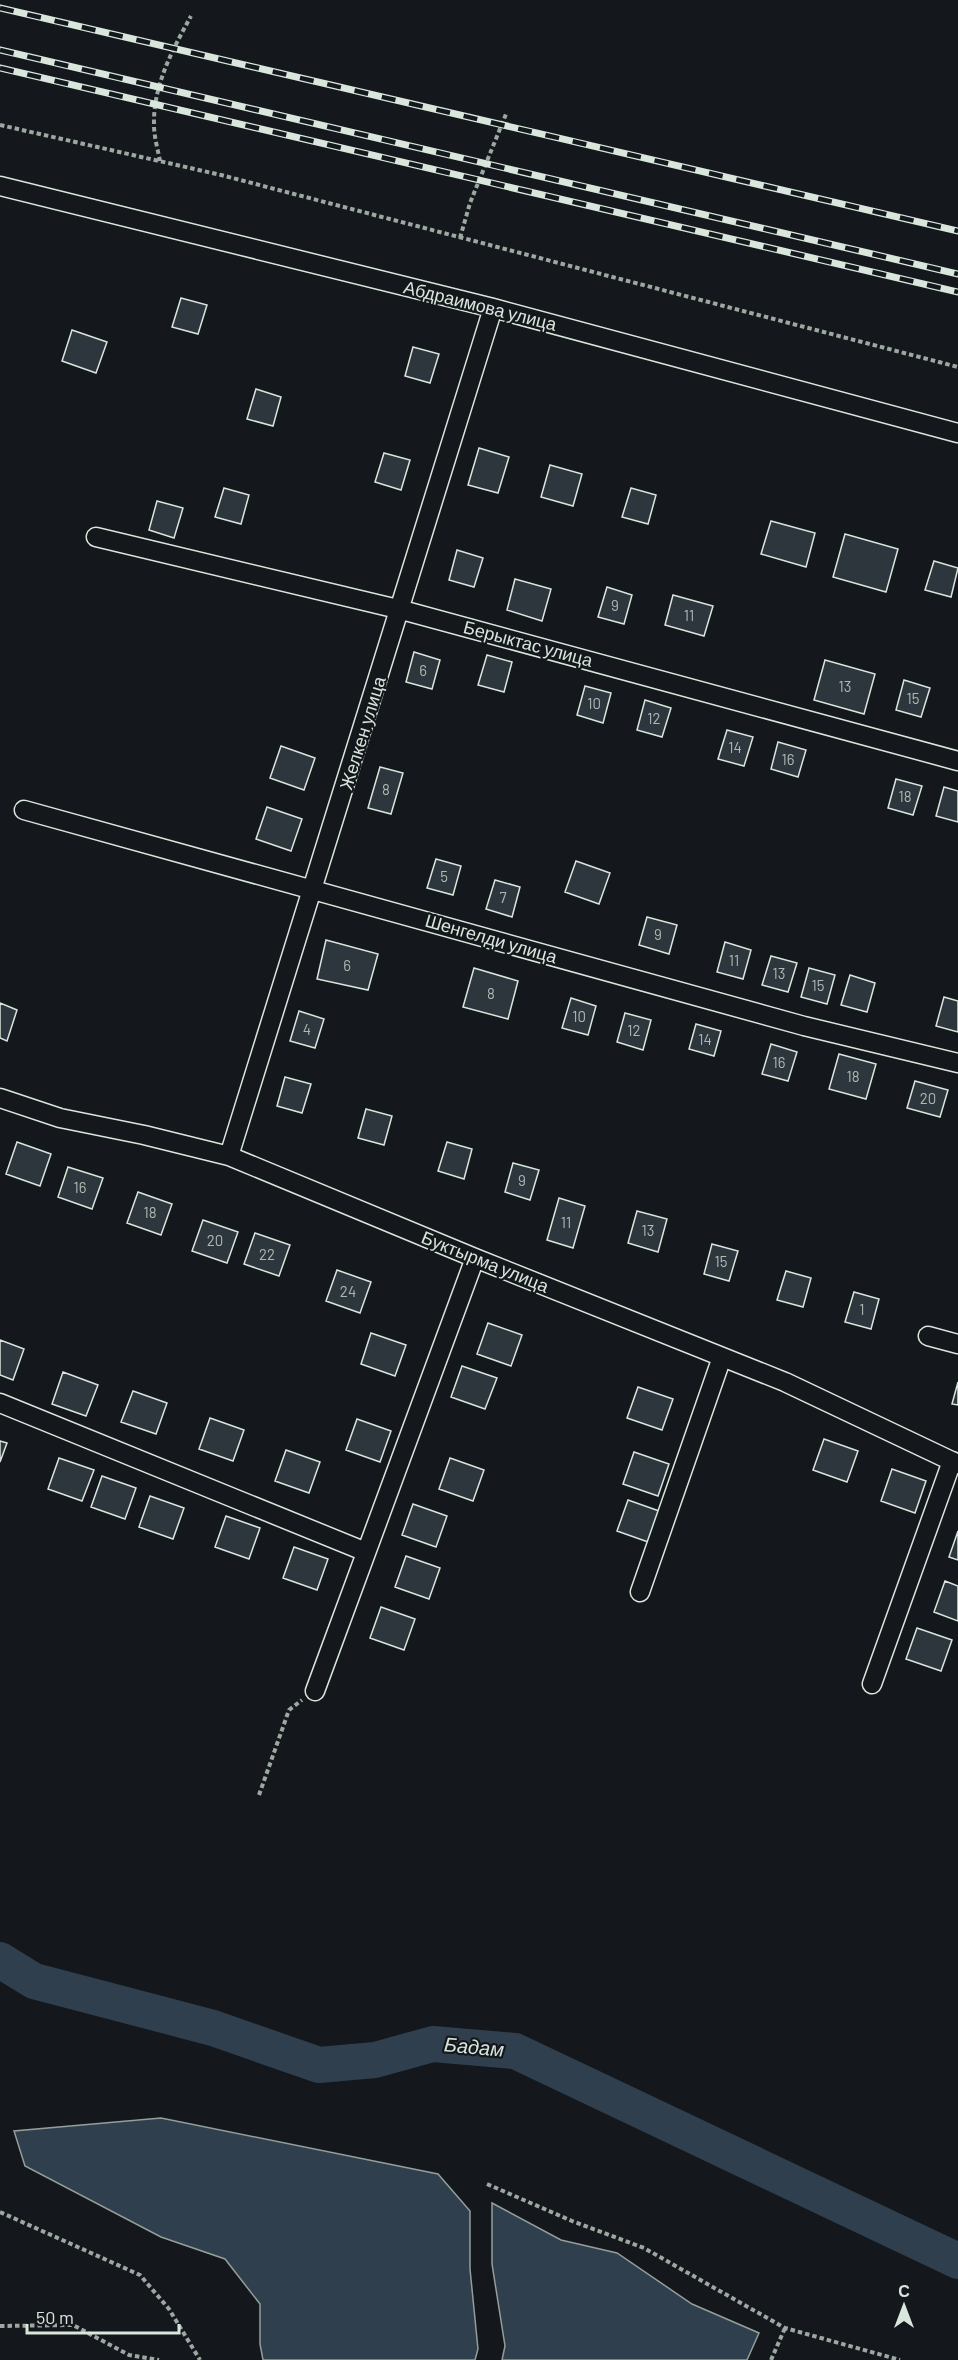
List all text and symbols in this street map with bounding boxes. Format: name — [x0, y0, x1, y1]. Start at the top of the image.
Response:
street label: Абдраимова улица — [401, 275, 560, 335]
house number: 9 — [611, 596, 619, 614]
house number: 11 — [684, 606, 694, 624]
street label: Берыктас улица — [461, 615, 596, 671]
house number: 6 — [419, 661, 427, 679]
street label: Желкен улица — [334, 672, 390, 792]
house number: 13 — [839, 677, 851, 695]
house number: 15 — [907, 689, 919, 707]
house number: 10 — [587, 694, 601, 712]
house number: 12 — [647, 709, 661, 727]
house number: 14 — [728, 738, 742, 756]
house number: 16 — [782, 750, 794, 768]
house number: 8 — [382, 780, 390, 798]
house number: 18 — [898, 787, 912, 805]
house number: 5 — [440, 867, 448, 885]
house number: 7 — [499, 888, 507, 906]
street label: Шенгелди улица — [423, 909, 561, 968]
house number: 9 — [654, 925, 662, 943]
house number: 11 — [729, 951, 739, 969]
house number: 6 — [343, 956, 351, 974]
house number: 13 — [773, 964, 785, 982]
house number: 15 — [812, 976, 824, 994]
house number: 8 — [487, 984, 495, 1002]
house number: 10 — [572, 1007, 586, 1025]
house number: 4 — [303, 1020, 311, 1038]
house number: 12 — [627, 1021, 641, 1039]
house number: 14 — [698, 1030, 712, 1048]
house number: 16 — [773, 1053, 785, 1071]
house number: 18 — [846, 1067, 860, 1085]
house number: 20 — [920, 1089, 936, 1107]
house number: 9 — [518, 1171, 526, 1189]
house number: 16 — [74, 1178, 86, 1196]
house number: 18 — [143, 1203, 157, 1221]
house number: 11 — [561, 1213, 571, 1231]
house number: 13 — [642, 1221, 654, 1239]
street label: Буктырма улица — [419, 1226, 553, 1297]
house number: 20 — [207, 1231, 223, 1249]
house number: 22 — [259, 1245, 275, 1263]
house number: 15 — [715, 1252, 727, 1270]
house number: 24 — [340, 1282, 356, 1300]
house number: 1 — [859, 1300, 865, 1318]
water label: Бадам — [443, 2031, 505, 2061]
north arrow — [874, 2276, 934, 2336]
text: С — [898, 2281, 910, 2300]
scale bar — [27, 2297, 178, 2335]
text: 50 m — [36, 2306, 74, 2328]

